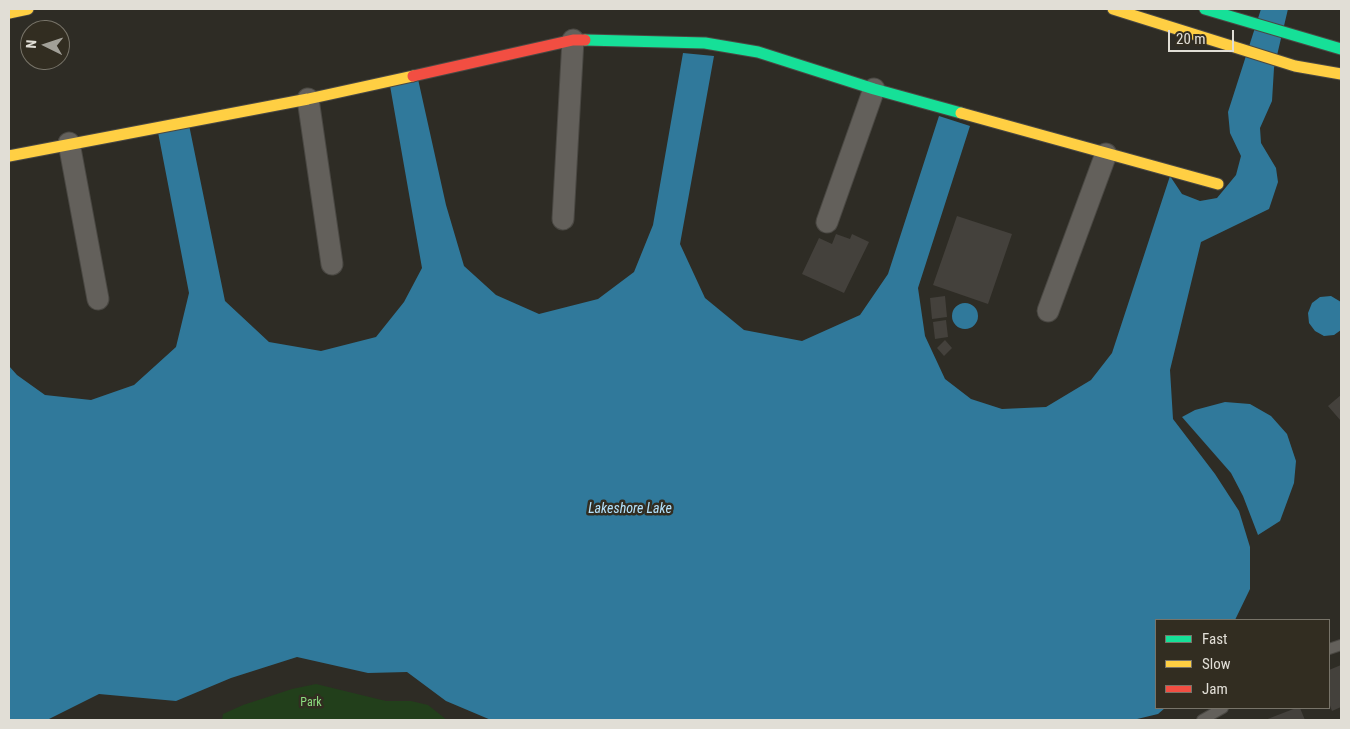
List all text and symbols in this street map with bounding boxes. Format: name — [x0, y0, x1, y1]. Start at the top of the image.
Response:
north arrow — [20, 20, 70, 70]
scale bar — [1170, 20, 1236, 52]
text: 20 m — [1176, 30, 1206, 48]
text: N — [23, 39, 39, 49]
water label: Lakeshore Lake — [588, 501, 672, 517]
legend — [1155, 619, 1330, 709]
text: Fast — [1202, 630, 1227, 648]
text: Slow — [1202, 655, 1231, 673]
text: Jam — [1202, 680, 1228, 698]
park label: Park — [300, 696, 322, 710]

